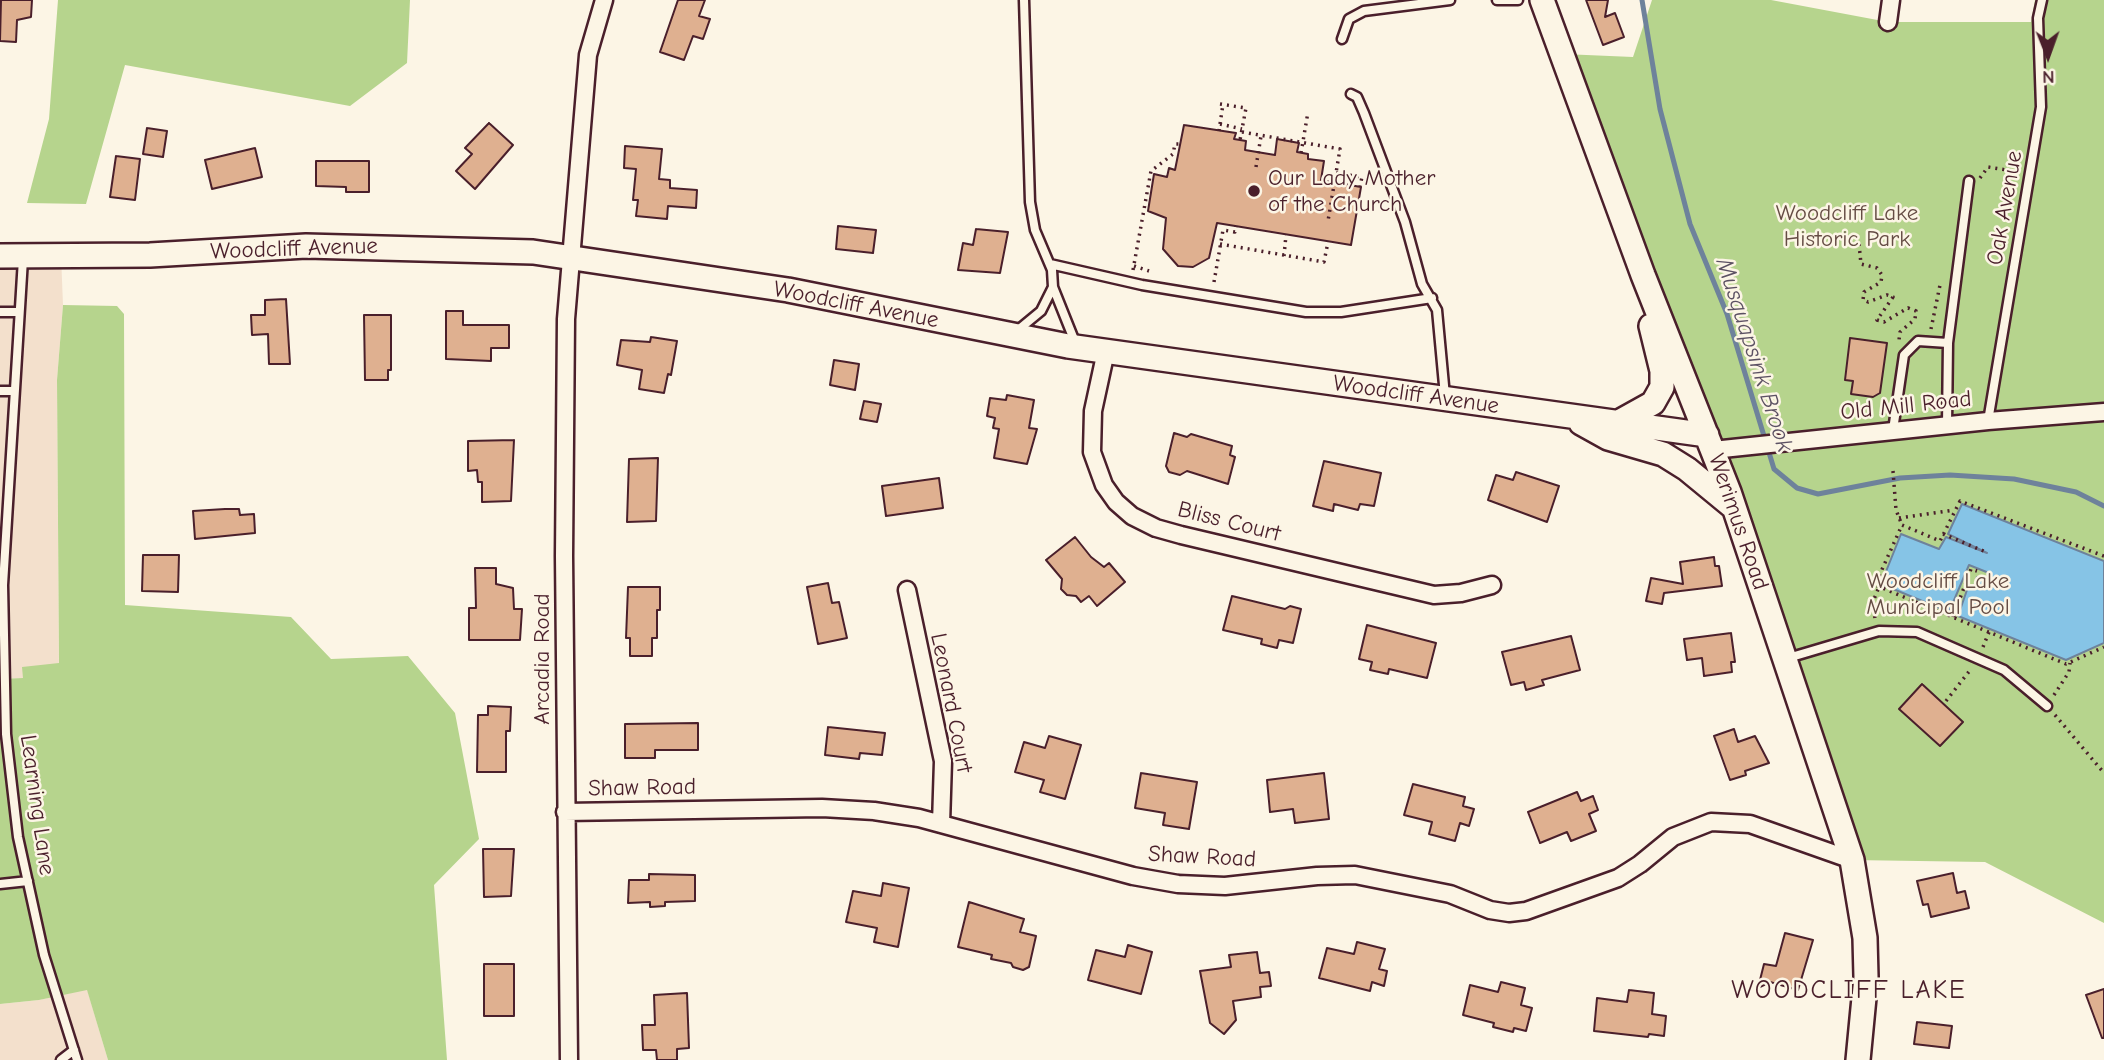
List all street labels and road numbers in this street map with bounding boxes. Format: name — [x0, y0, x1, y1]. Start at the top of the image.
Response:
street label: Oak Avenue — [1981, 149, 2029, 267]
street label: Woodcliff Avenue — [210, 232, 378, 266]
street label: Woodcliff Avenue — [771, 275, 941, 335]
street label: Woodcliff Avenue — [1331, 370, 1501, 420]
street label: Old Mill Road — [1839, 385, 1973, 427]
street label: Werimus Road — [1702, 450, 1774, 594]
street label: Bliss Court — [1175, 496, 1283, 548]
street label: Arcadia Road — [528, 593, 556, 725]
street label: Leonard Court — [924, 631, 978, 775]
street label: Learning Lane — [13, 733, 61, 877]
street label: Shaw Road — [588, 773, 696, 803]
street label: Shaw Road — [1147, 840, 1257, 874]

